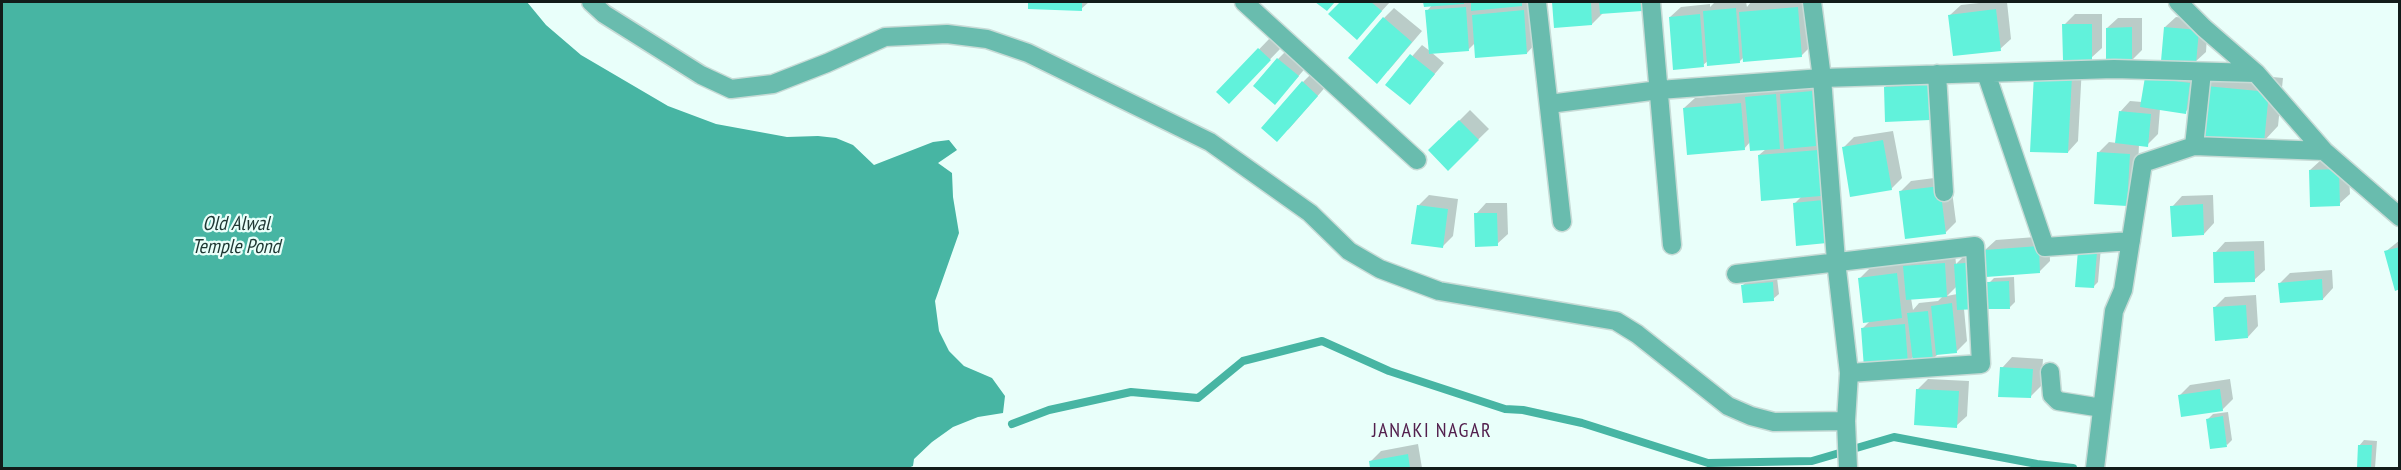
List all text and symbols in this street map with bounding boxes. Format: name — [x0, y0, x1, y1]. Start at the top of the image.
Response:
water label: Old Alwal Temple Pond — [192, 212, 280, 259]
district label: JANAKI NAGAR — [1372, 419, 1492, 443]

